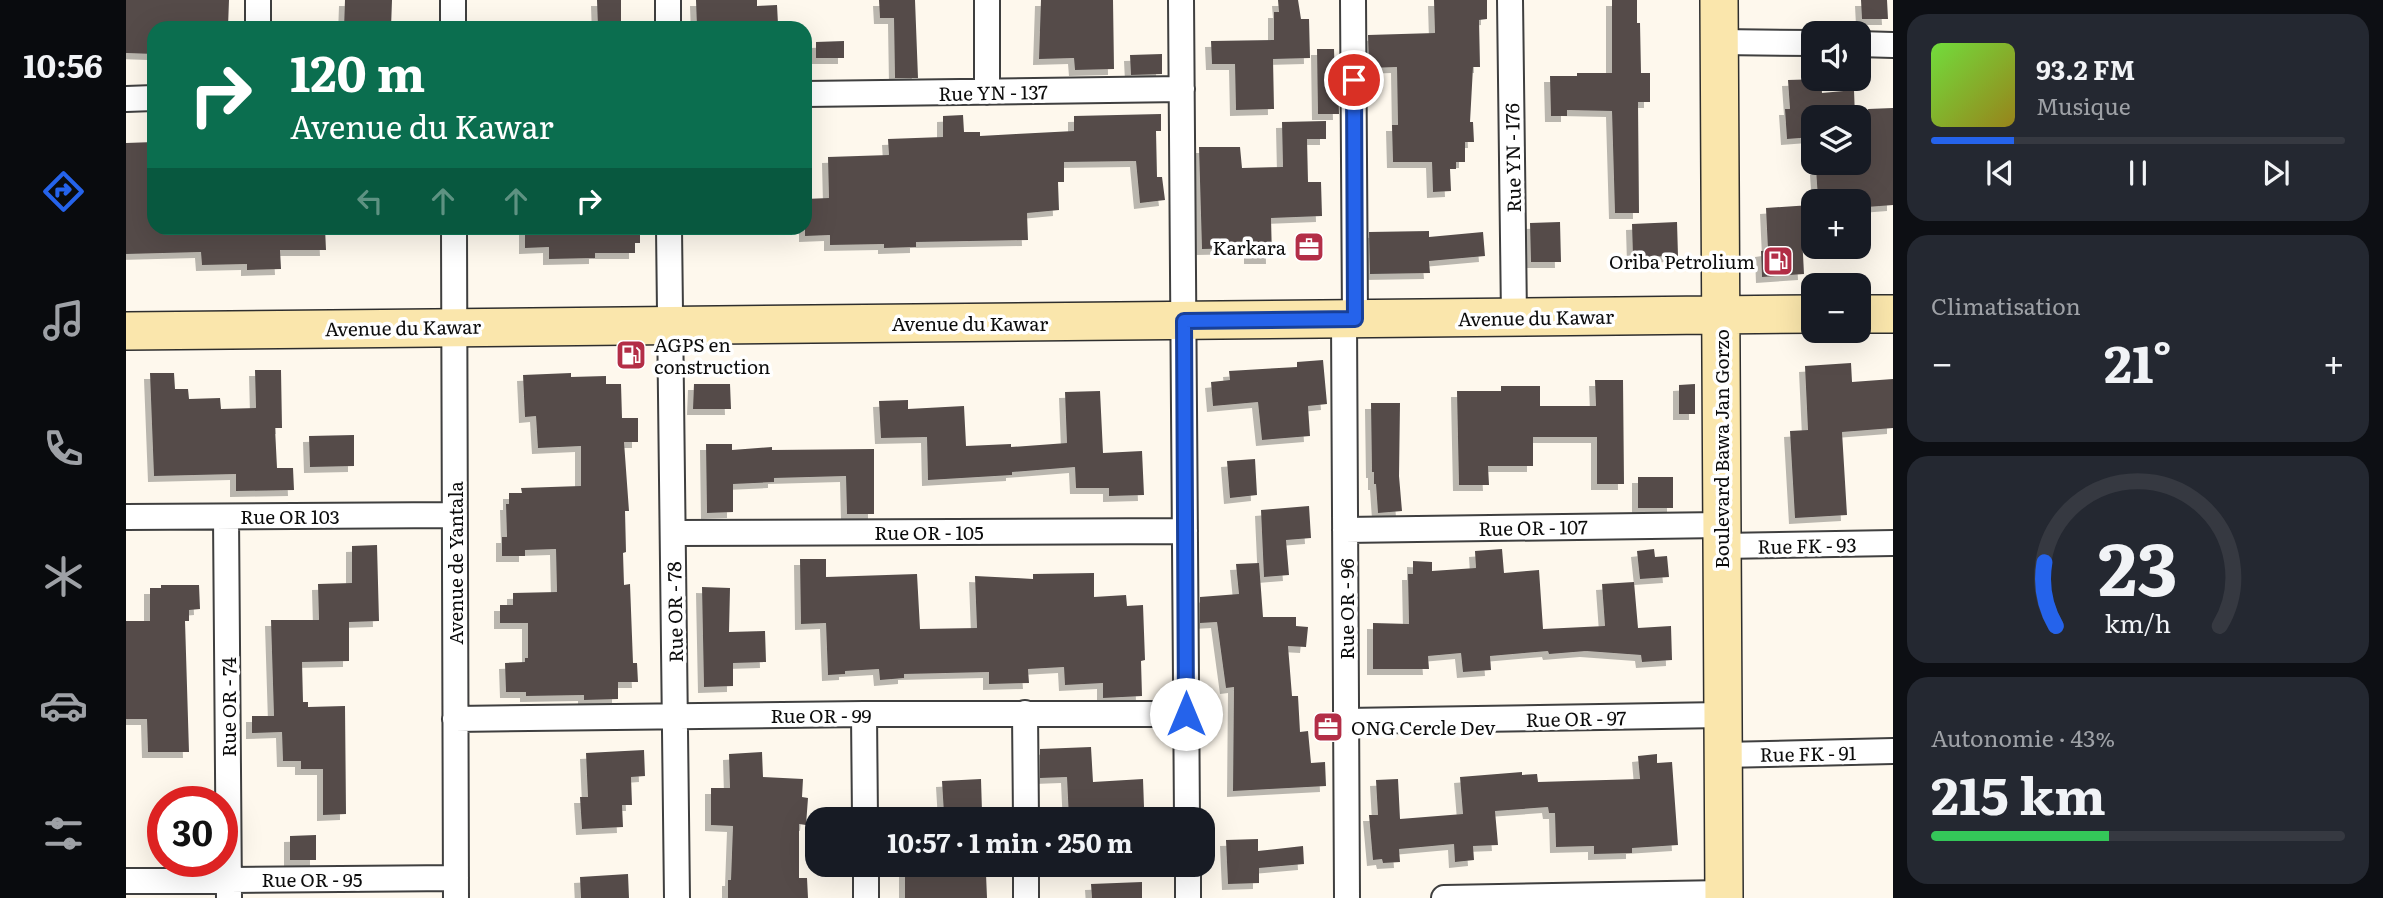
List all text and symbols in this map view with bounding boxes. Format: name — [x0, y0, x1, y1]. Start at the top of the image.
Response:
map controls — [1801, 21, 1871, 343]
button: sound — [1801, 21, 1871, 91]
text: 120 m — [290, 34, 425, 107]
text: 10:56 — [23, 40, 103, 88]
icon: right — [175, 49, 266, 140]
text: 93.2 FM — [2036, 49, 2135, 88]
pin — [1324, 50, 1384, 110]
icon: arrive — [1335, 61, 1373, 99]
street label: Rue YN - 137 — [938, 77, 1048, 107]
text: Musique — [2036, 88, 2131, 122]
text: Avenue du Kawar — [290, 101, 554, 149]
street label: Rue YN - 176 — [1497, 103, 1527, 213]
button: layers — [1801, 105, 1871, 175]
icon: previous — [1981, 154, 2019, 192]
icon: pause — [2119, 154, 2157, 192]
icon: next — [2257, 154, 2295, 192]
icon: directions — [39, 167, 88, 216]
icon: left — [351, 182, 389, 220]
icon: ahead — [424, 182, 462, 220]
icon: ahead — [497, 182, 535, 220]
icon: right — [570, 182, 608, 220]
button: + — [1801, 189, 1871, 259]
office icon: Karkara — [1292, 230, 1326, 264]
place label: Karkara — [1212, 233, 1287, 261]
fuel station icon: Oriba Petrolium — [1761, 244, 1795, 278]
place label: Oriba Petrolium — [1609, 247, 1755, 275]
button: − — [1801, 273, 1871, 343]
text: Climatisation — [1931, 288, 2081, 322]
icon: music — [39, 296, 88, 345]
street label: Avenue du Kawar — [1458, 302, 1614, 332]
street label: Avenue du Kawar — [892, 309, 1048, 337]
street label: Avenue du Kawar — [325, 312, 481, 342]
text: 21° — [2104, 322, 2172, 399]
street label: Boulevard Bawa Jan Gorzo — [1707, 329, 1735, 569]
place label: AGPS en construction — [654, 330, 770, 380]
text: − — [1931, 332, 1953, 389]
text: + — [2323, 332, 2345, 389]
fuel station icon: AGPS en construction — [614, 338, 648, 372]
icon: phone — [39, 424, 88, 473]
street label: Avenue de Yantala — [441, 480, 469, 645]
street label: Rue OR 103 — [240, 502, 340, 530]
text: 23 — [2098, 510, 2178, 618]
street label: Rue OR - 107 — [1478, 512, 1588, 542]
street label: Rue OR - 105 — [874, 518, 984, 546]
street label: Rue FK - 93 — [1757, 530, 1857, 560]
icon: climate — [39, 552, 88, 601]
street label: Rue OR - 96 — [1332, 558, 1360, 660]
street label: Rue OR - 78 — [659, 561, 689, 663]
text: km/h — [2105, 603, 2171, 640]
street label: Rue OR - 74 — [214, 657, 242, 757]
position arrow — [1149, 677, 1223, 751]
icon: car — [39, 681, 88, 730]
street label: Rue OR - 99 — [770, 701, 872, 729]
street label: Rue OR - 97 — [1525, 703, 1627, 733]
office icon: ONG Cercle Dev — [1311, 710, 1345, 744]
place label: ONG Cercle Dev — [1351, 713, 1496, 741]
text: Autonomie · 43% — [1931, 720, 2115, 754]
street label: Rue FK - 91 — [1759, 738, 1857, 768]
text: 215 km — [1931, 754, 2106, 831]
speed limit sign: 30 — [147, 786, 238, 877]
icon: filters — [39, 809, 88, 858]
text: 10:57 · 1 min · 250 m — [887, 822, 1133, 861]
street label: Rue OR - 95 — [262, 865, 363, 893]

